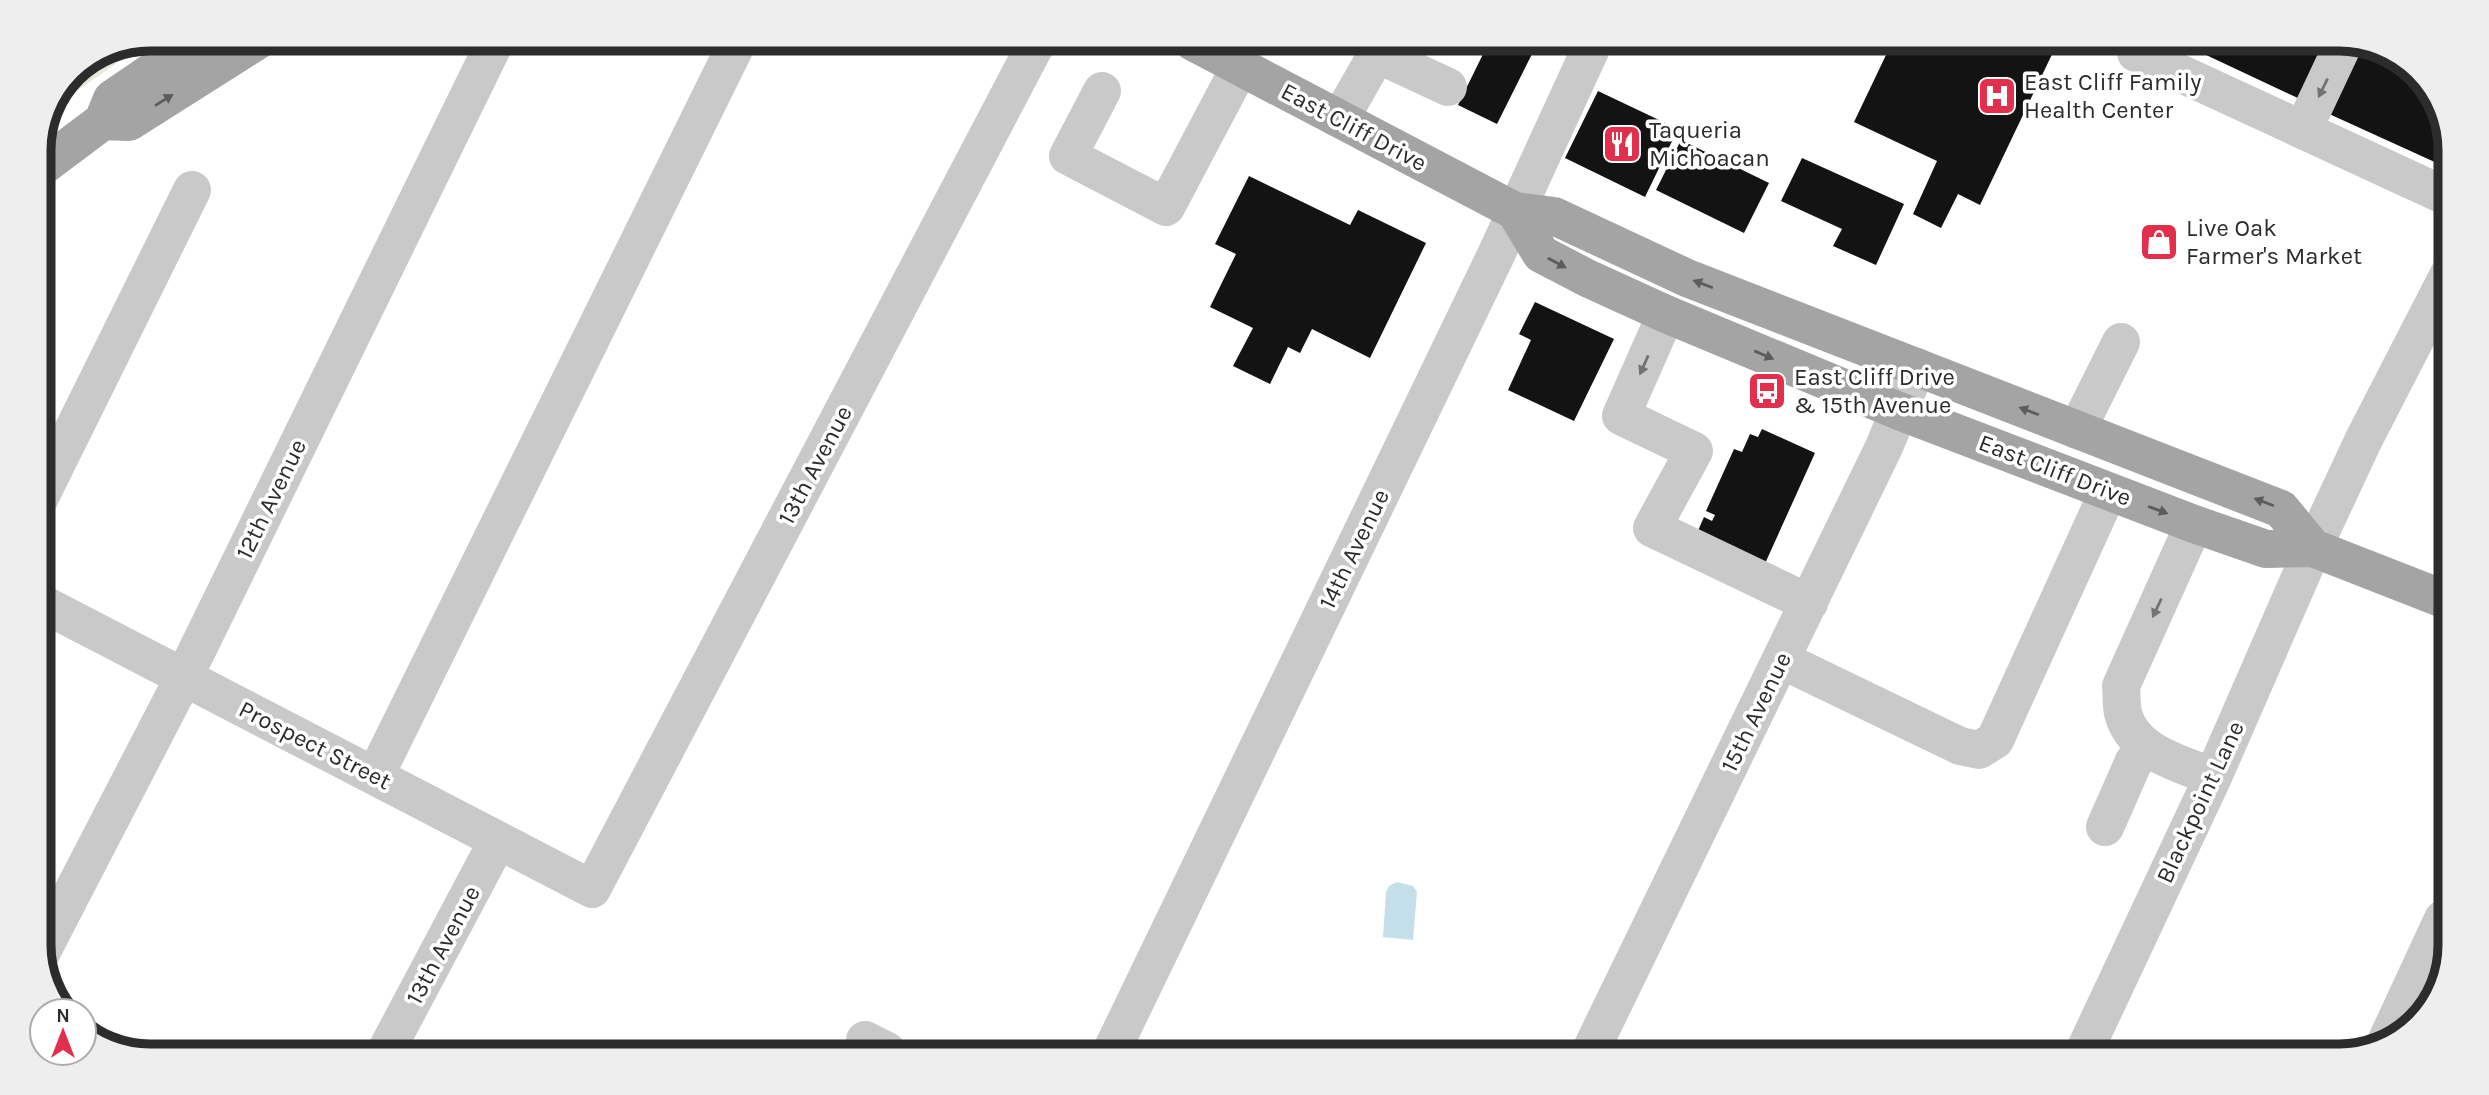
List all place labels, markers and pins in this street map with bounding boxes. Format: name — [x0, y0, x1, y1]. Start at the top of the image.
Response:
place label: East Cliff Family Health Center — [2024, 68, 2201, 124]
hospital icon: East Cliff Family Health Center — [1976, 75, 2018, 117]
place label: Taqueria Michoacan — [1649, 116, 1770, 172]
restaurant icon: Taqueria Michoacan — [1601, 123, 1643, 165]
place label: Live Oak Farmer's Market — [2186, 214, 2362, 270]
shop icon: Live Oak Farmer's Market — [2138, 221, 2180, 263]
place label: East Cliff Drive & 15th Avenue — [1794, 363, 1955, 419]
bus stop icon: East Cliff Drive & 15th Avenue — [1746, 370, 1788, 412]

